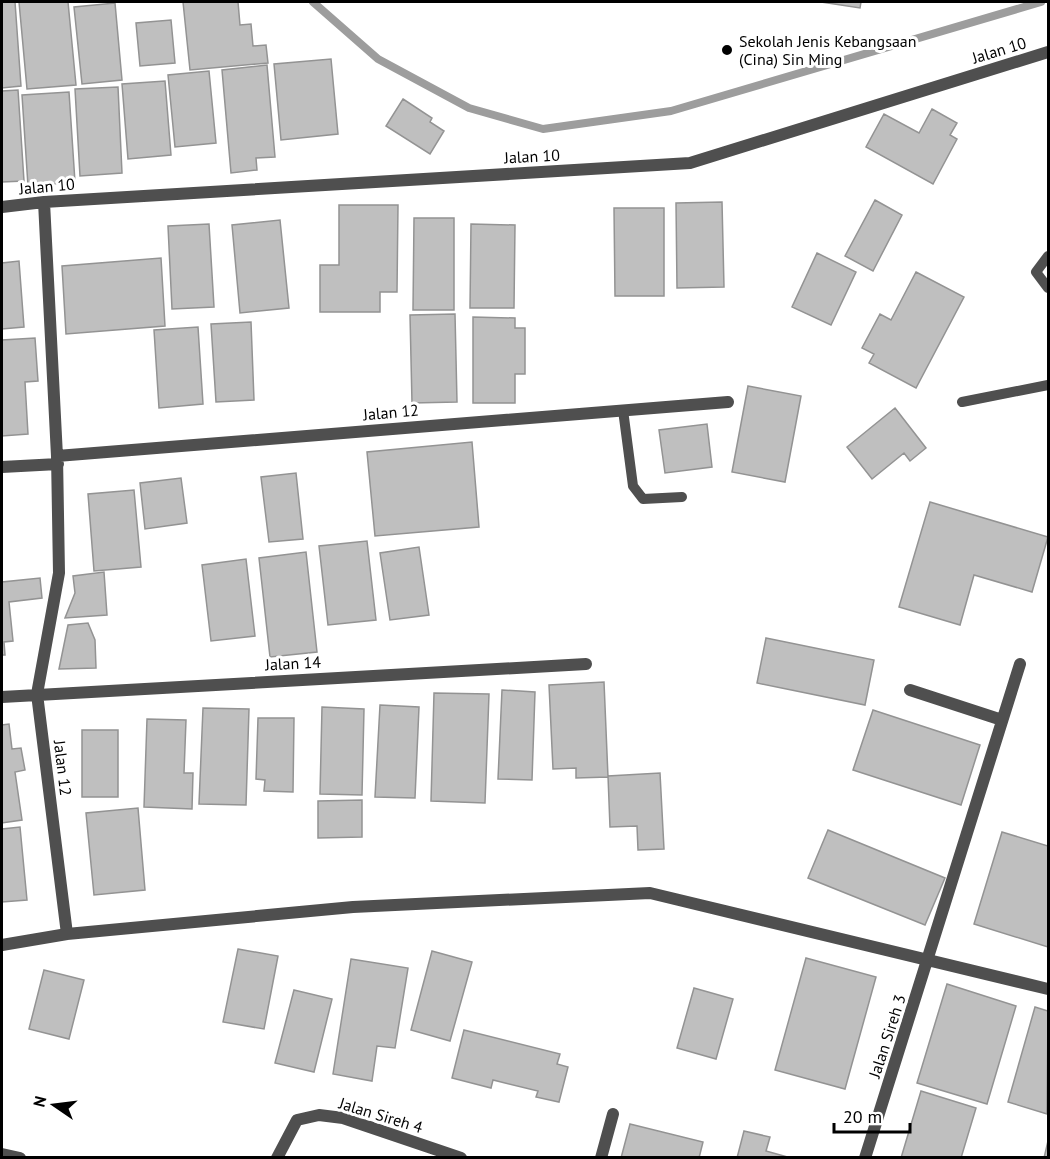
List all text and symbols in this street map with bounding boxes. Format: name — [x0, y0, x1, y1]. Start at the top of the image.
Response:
place label: Sekolah Jenis Kebangsaan (Cina) Sin Ming — [739, 31, 917, 69]
street label: Jalan 10 — [969, 32, 1029, 68]
marker: Sekolah Jenis Kebangsaan (Cina) Sin Ming — [720, 43, 734, 57]
street label: Jalan 10 — [503, 145, 561, 167]
street label: Jalan 10 — [17, 174, 76, 198]
street label: Jalan 12 — [361, 400, 420, 424]
street label: Jalan 14 — [264, 652, 322, 674]
street label: Jalan 12 — [50, 738, 76, 797]
street label: Jalan Sireh 3 — [864, 992, 910, 1081]
north arrow — [24, 1075, 84, 1135]
street label: Jalan Sireh 4 — [336, 1093, 425, 1137]
text: N — [28, 1094, 50, 1109]
scale bar — [834, 1096, 910, 1134]
text: 20 m — [843, 1105, 882, 1128]

